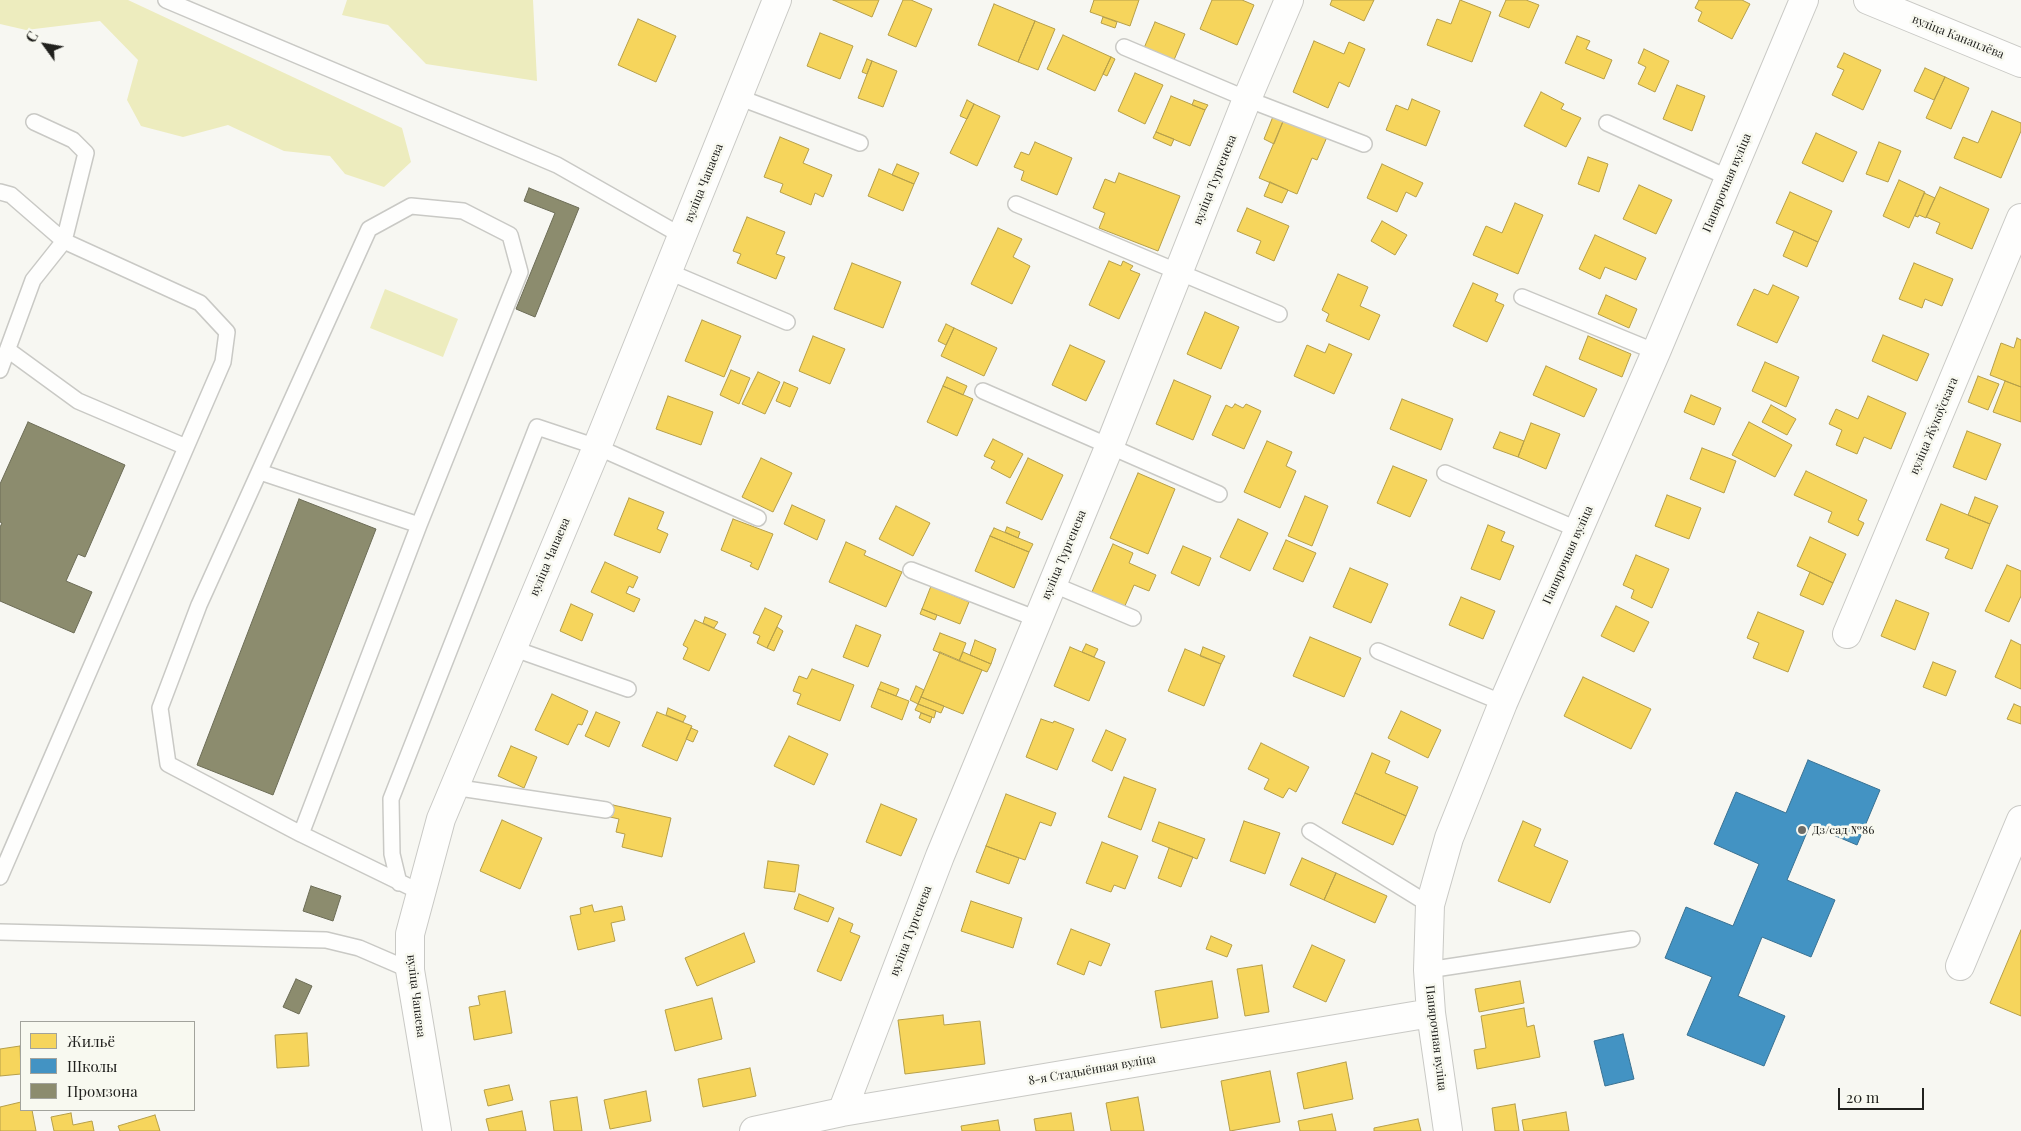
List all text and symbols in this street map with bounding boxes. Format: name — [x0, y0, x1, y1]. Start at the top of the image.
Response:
street label: вуліца Канаплёва — [1910, 12, 2006, 62]
north arrow — [20, 20, 70, 70]
text: С — [21, 28, 43, 46]
street label: Папярочная вуліца — [1700, 131, 1754, 235]
street label: вуліца Тургенева — [1190, 133, 1240, 227]
street label: вуліца Чапаева — [682, 141, 726, 225]
street label: вуліца Жукоўскага — [1907, 375, 1961, 477]
street label: Папярочная вуліца — [1540, 504, 1596, 606]
street label: вуліца Тургенева — [1039, 508, 1089, 602]
street label: вуліца Чапаева — [527, 516, 573, 598]
place label: Дз/сад №86 — [1812, 823, 1874, 837]
marker: Дз/сад №86 — [1796, 824, 1808, 836]
street label: вуліца Тургенева — [887, 884, 935, 978]
street label: вуліца Чапаева — [404, 954, 428, 1038]
street label: Папярочная вуліца — [1422, 984, 1450, 1092]
legend — [20, 1021, 195, 1111]
text: Жильё — [67, 1031, 115, 1051]
street label: 8-я Стадыённая вуліца — [1027, 1052, 1157, 1088]
text: Школы — [67, 1056, 117, 1076]
scale bar — [1841, 1078, 1927, 1110]
text: Промзона — [67, 1081, 138, 1101]
text: 20 m — [1846, 1087, 1879, 1107]

